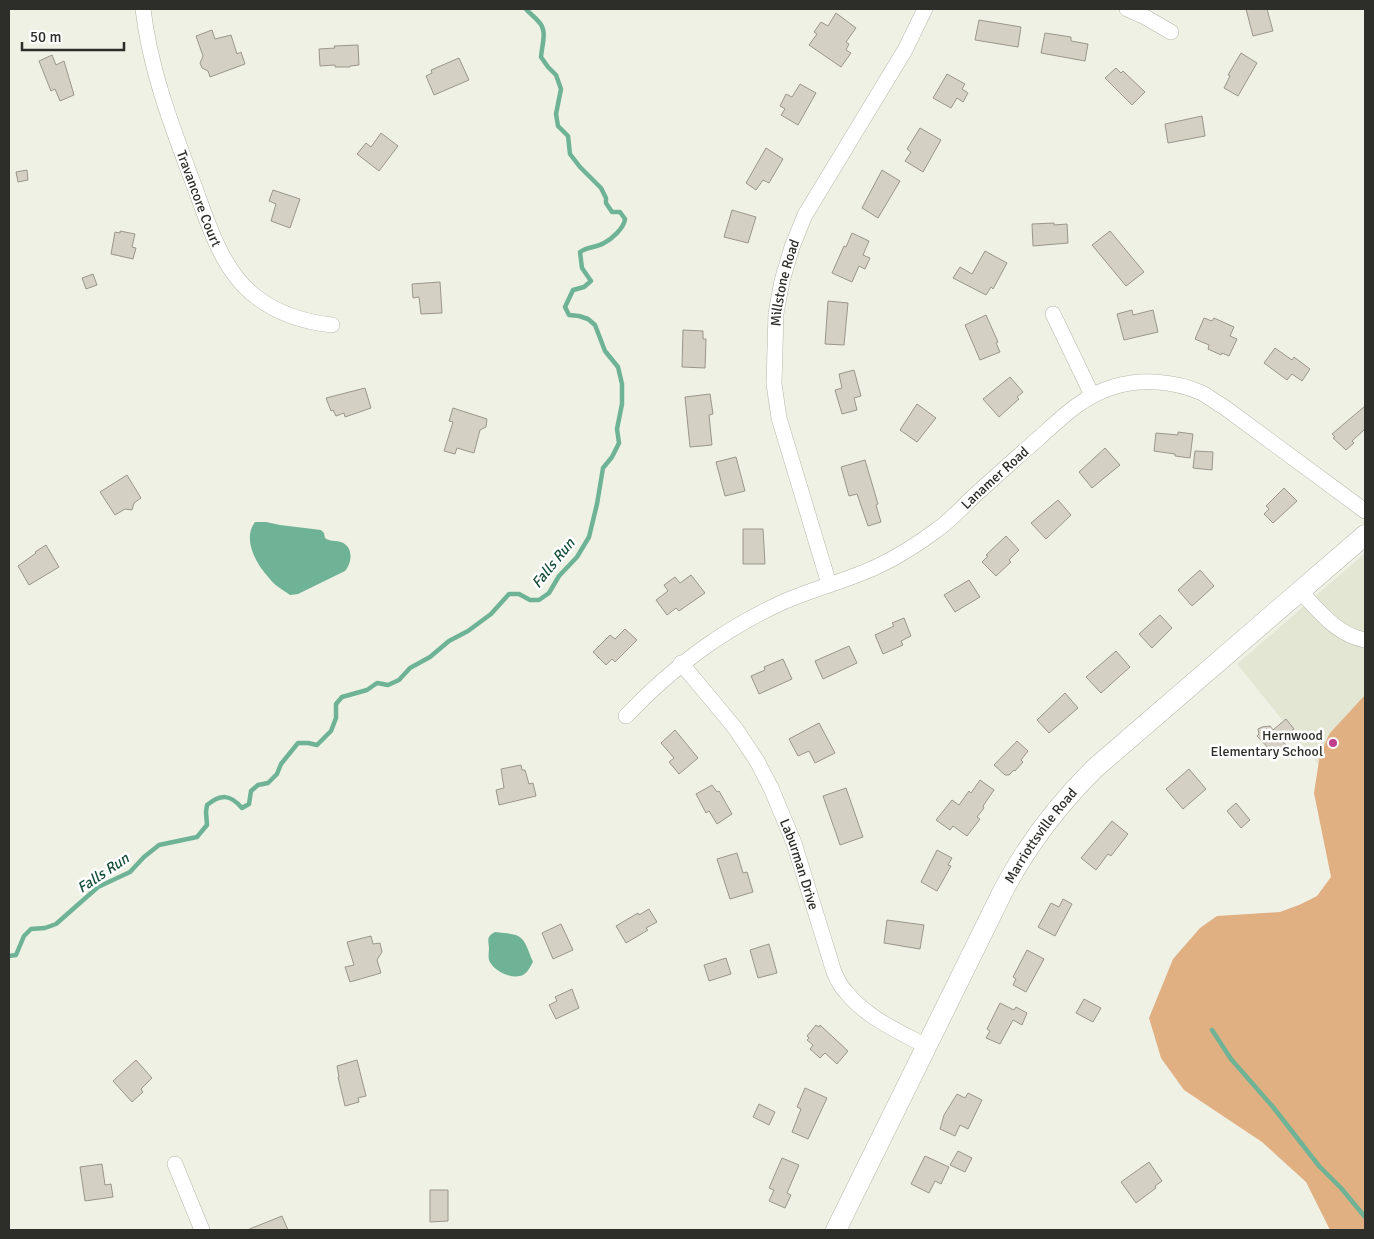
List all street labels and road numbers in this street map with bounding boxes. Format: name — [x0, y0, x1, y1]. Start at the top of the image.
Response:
street label: Travancore Court — [173, 148, 225, 250]
street label: Millstone Road — [768, 237, 803, 327]
street label: Lanamer Road — [958, 443, 1032, 513]
street label: Marriottsville Road — [1001, 784, 1081, 886]
street label: Laburman Drive — [776, 816, 822, 912]

